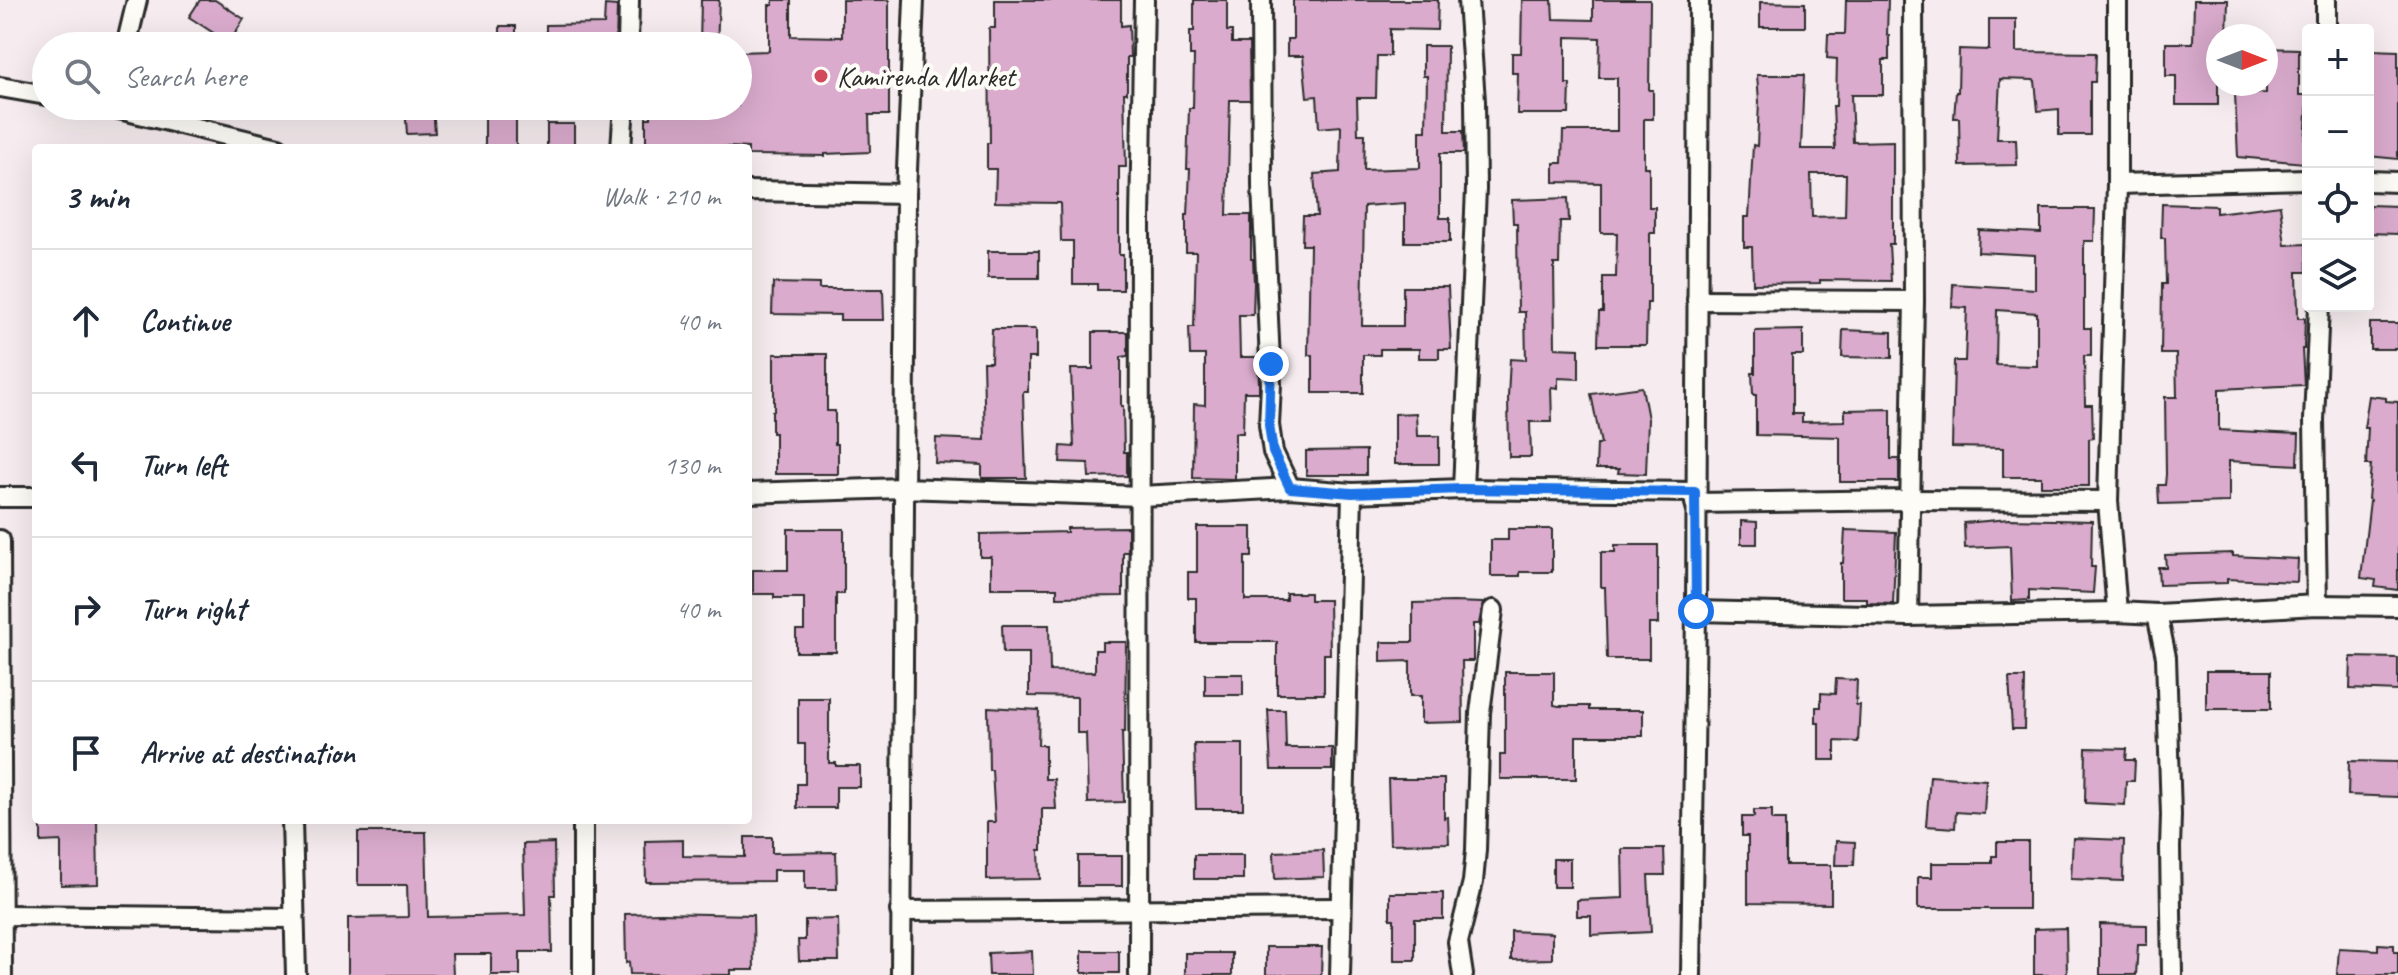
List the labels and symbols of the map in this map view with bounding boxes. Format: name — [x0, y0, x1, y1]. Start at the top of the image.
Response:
north arrow — [2206, 24, 2278, 96]
place label: Kamirenda Market — [837, 59, 1018, 94]
marker: Kamirenda Market — [812, 67, 830, 85]
route end — [1253, 346, 1289, 382]
route start — [1678, 593, 1714, 629]

